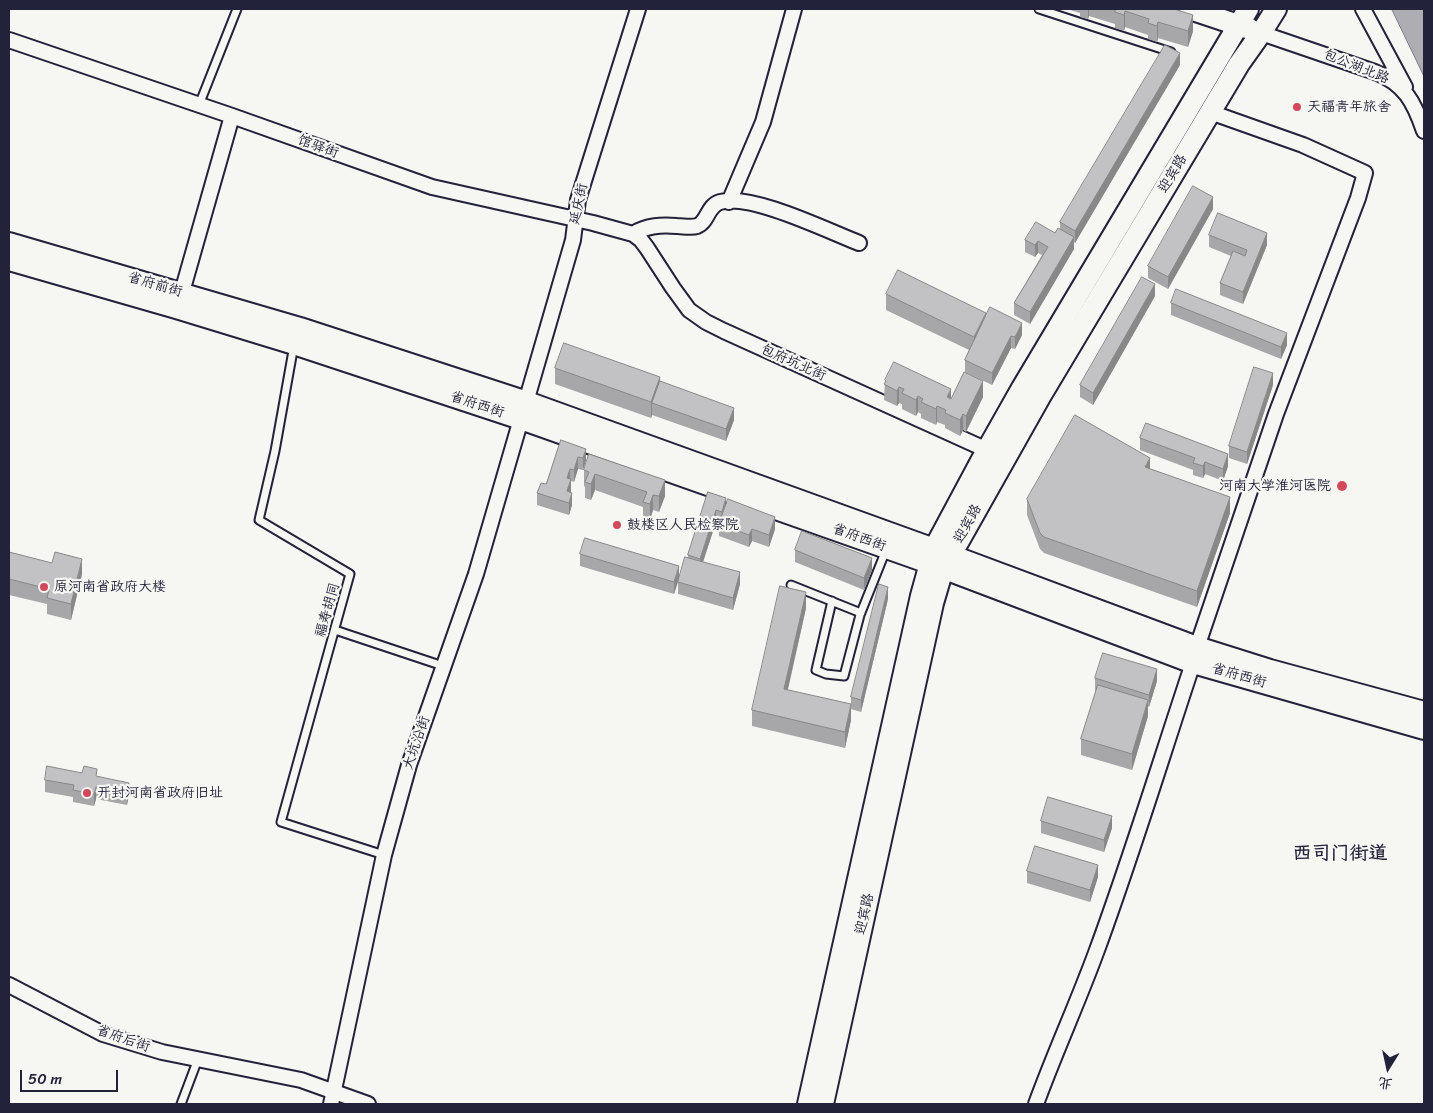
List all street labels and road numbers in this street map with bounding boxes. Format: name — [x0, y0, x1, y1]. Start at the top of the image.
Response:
street label: 包公湖北路 — [1320, 46, 1392, 88]
street label: 馆驿街 — [295, 132, 341, 162]
street label: 迎宾路 — [1155, 152, 1191, 196]
street label: 延庆街 — [566, 182, 592, 226]
street label: 省府前街 — [126, 269, 184, 301]
street label: 包府坑北街 — [758, 341, 828, 385]
street label: 省府西街 — [448, 388, 506, 422]
street label: 迎宾路 — [950, 502, 986, 546]
street label: 省府西街 — [830, 521, 888, 555]
street label: 福寿胡同 — [312, 581, 344, 639]
street label: 省府西街 — [1210, 660, 1268, 692]
street label: 大坑沿街 — [400, 714, 434, 772]
street label: 迎宾路 — [852, 892, 878, 936]
street label: 省府后街 — [94, 1022, 152, 1056]

